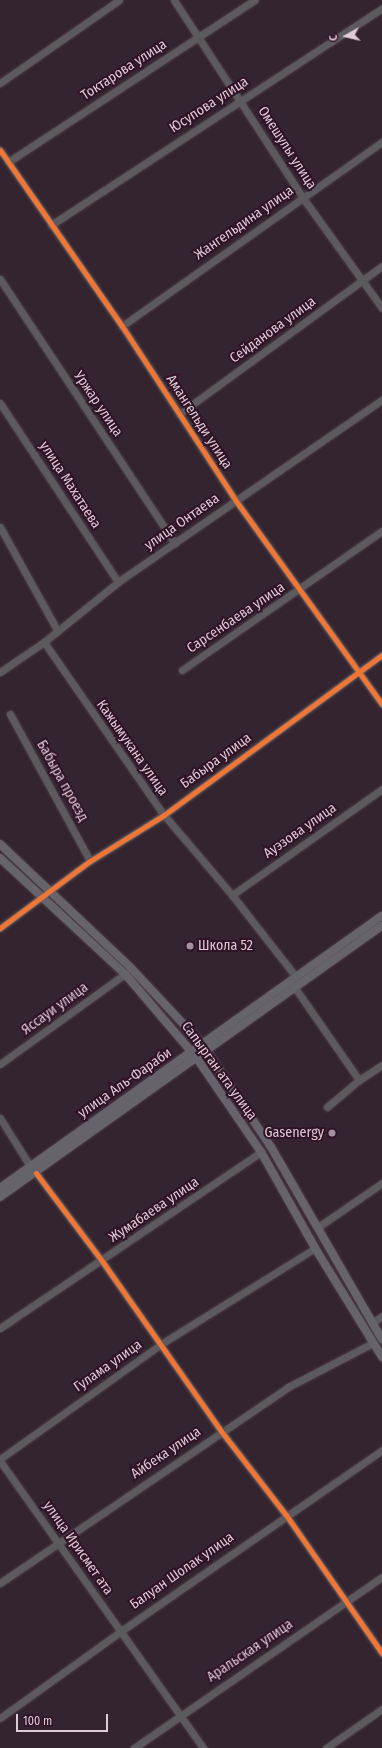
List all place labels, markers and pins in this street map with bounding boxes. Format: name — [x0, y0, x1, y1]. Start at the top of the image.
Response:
place label: Школа 52 — [198, 938, 253, 954]
marker: Школа 52 — [185, 941, 195, 951]
place label: Gasenergy — [265, 1125, 324, 1141]
marker: Gasenergy — [327, 1128, 337, 1138]

